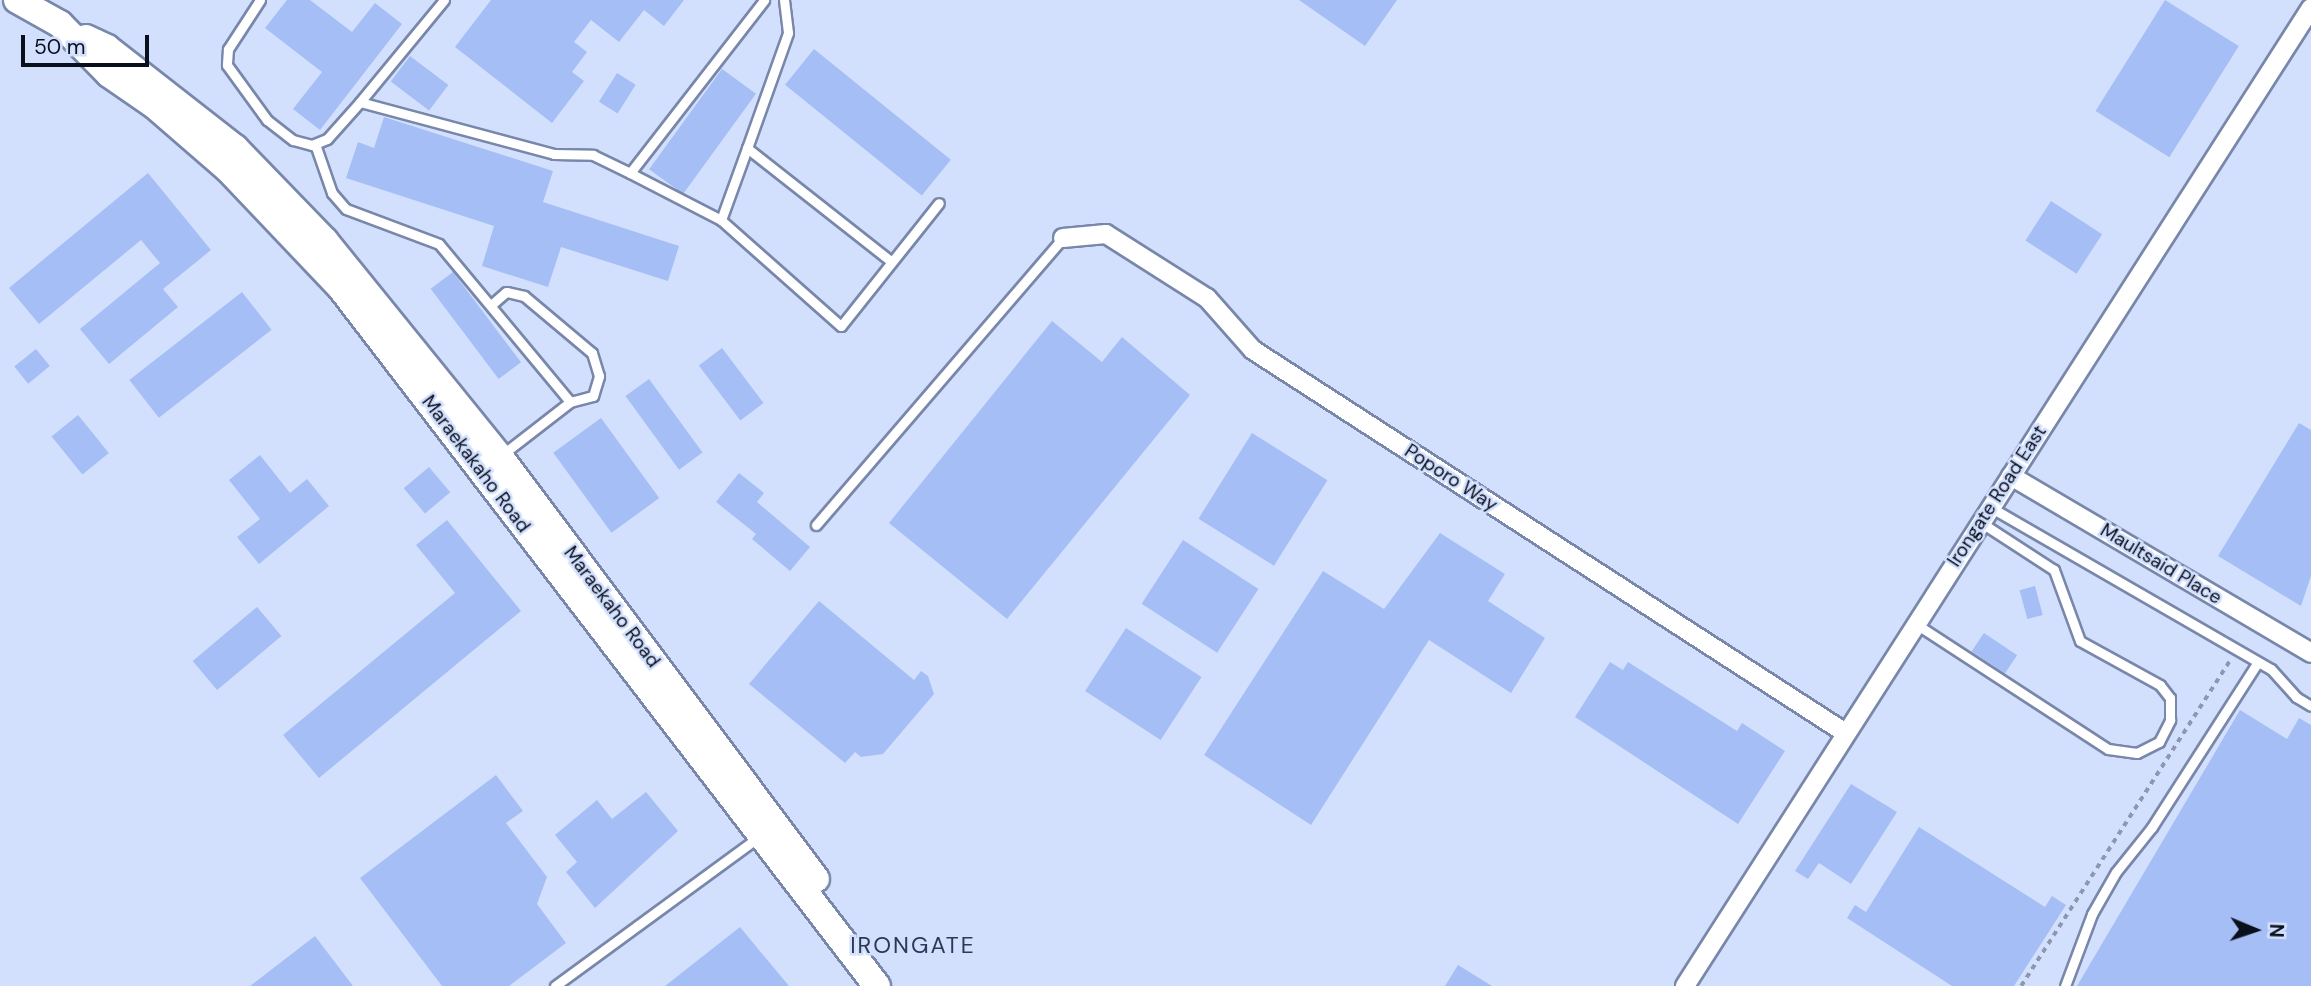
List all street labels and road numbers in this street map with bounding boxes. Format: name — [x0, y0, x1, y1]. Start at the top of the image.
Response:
street label: Maraekakaho Road — [417, 391, 535, 537]
street label: Irongate Road East — [1943, 421, 2051, 571]
street label: Poporo Way — [1400, 440, 1502, 516]
street label: Maultsaid Place — [2096, 519, 2226, 609]
street label: Maraekaho Road — [559, 542, 665, 672]

